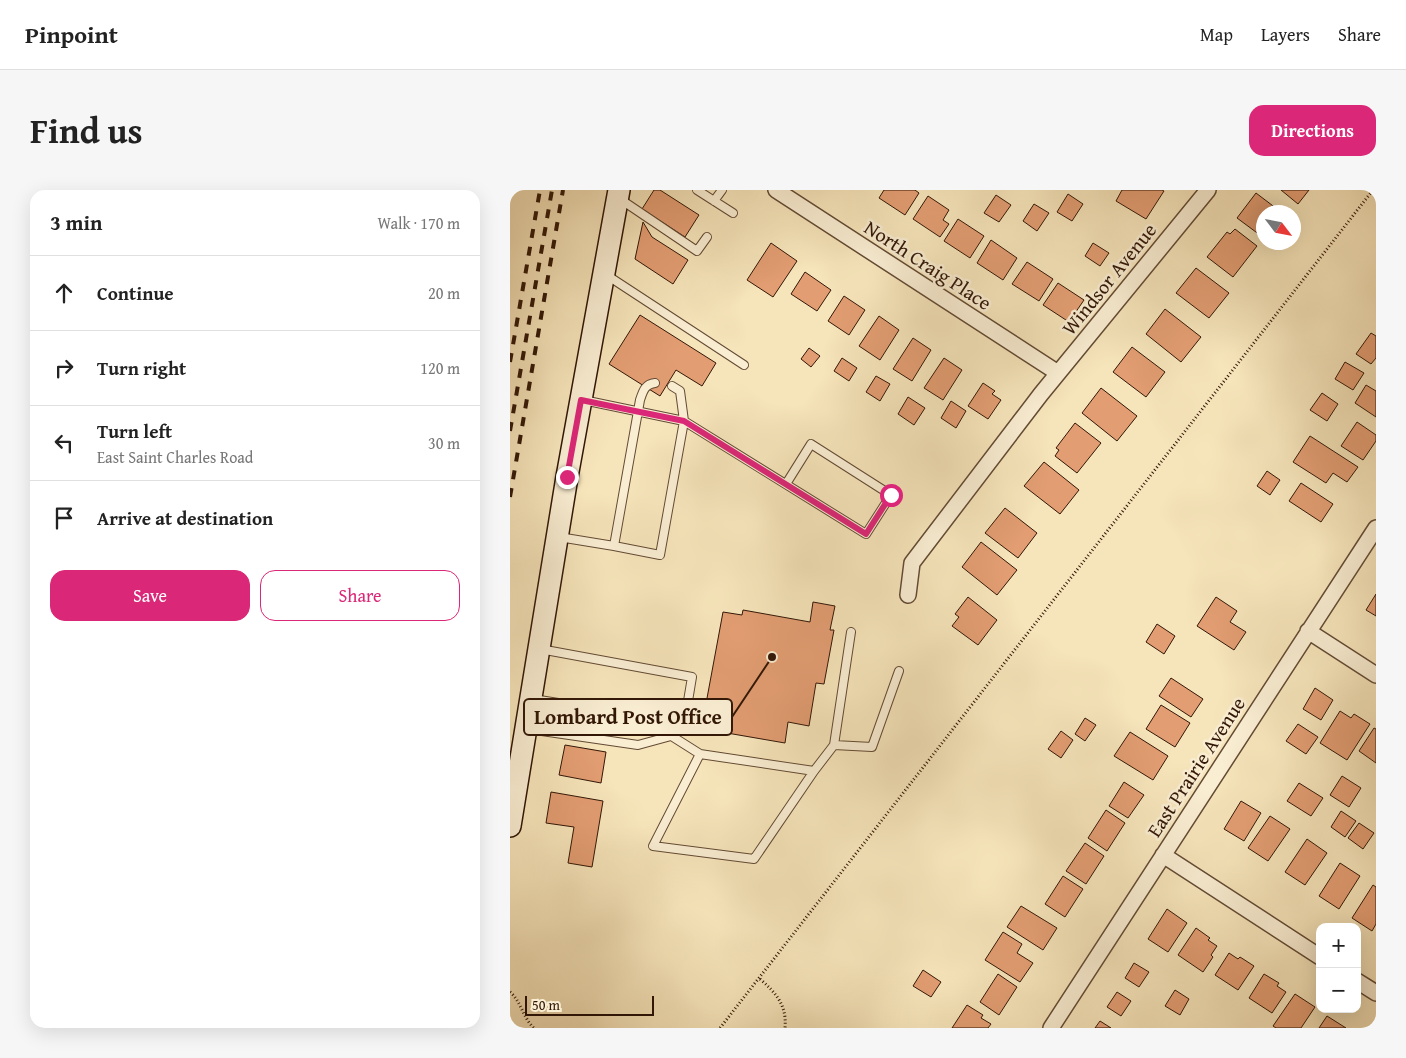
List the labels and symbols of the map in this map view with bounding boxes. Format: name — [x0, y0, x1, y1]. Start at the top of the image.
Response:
north arrow — [1256, 205, 1301, 250]
street label: North Craig Place — [859, 212, 998, 317]
street label: Windsor Avenue — [1054, 216, 1163, 341]
route end — [556, 466, 579, 489]
route start — [880, 484, 903, 507]
street label: East Prairie Avenue — [1139, 691, 1252, 843]
callout: Lombard Post Office — [524, 699, 732, 735]
text: Lombard Post Office — [534, 701, 722, 732]
scale bar — [525, 993, 654, 1016]

